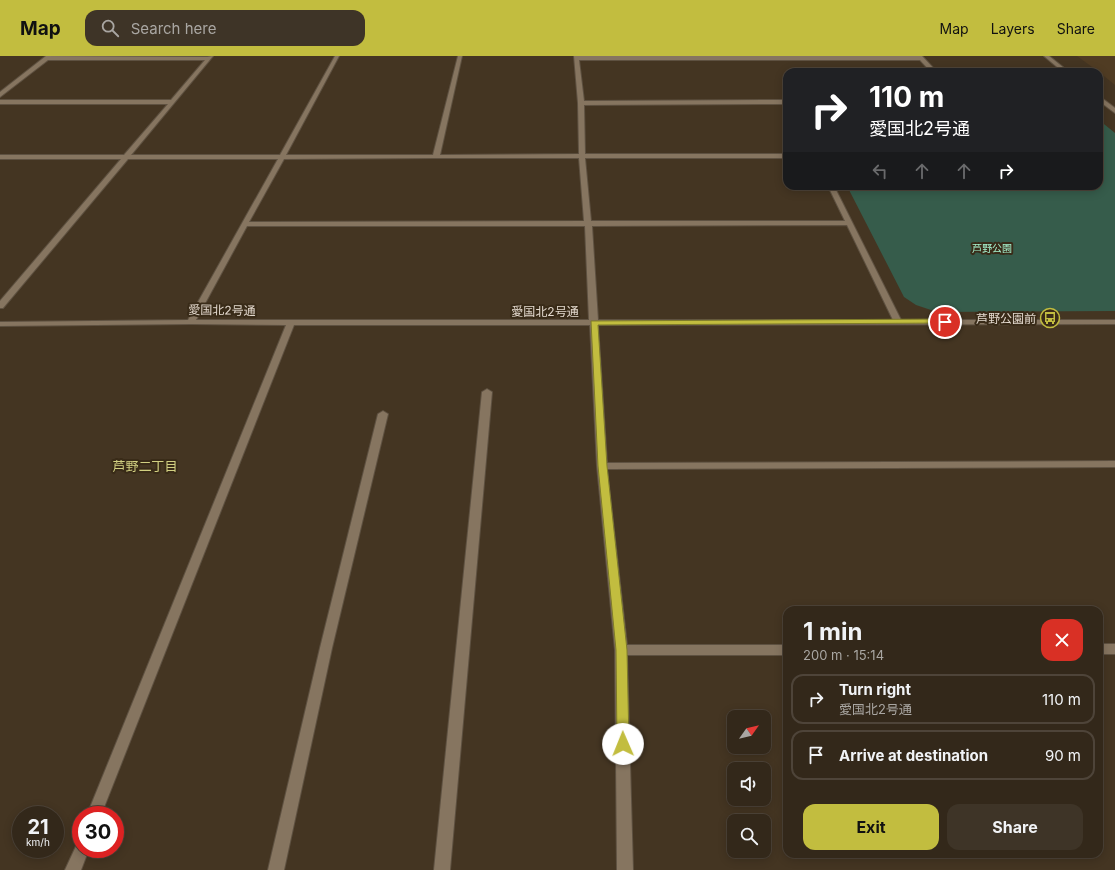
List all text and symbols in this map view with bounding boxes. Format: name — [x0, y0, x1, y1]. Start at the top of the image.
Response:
search box — [85, 10, 365, 46]
text: Map — [20, 17, 61, 40]
icon: search — [99, 17, 121, 39]
text: Search here — [131, 19, 216, 38]
text: Map — [940, 20, 969, 37]
text: Layers — [991, 20, 1035, 37]
text: Share — [1057, 20, 1095, 37]
text: 110 m — [869, 80, 944, 114]
icon: right — [803, 84, 855, 136]
text: 愛国北2号通 — [869, 118, 970, 139]
icon: left — [869, 160, 891, 182]
icon: ahead — [911, 160, 933, 182]
icon: ahead — [953, 160, 975, 182]
icon: right — [995, 160, 1017, 182]
park label: 芦野公園 — [972, 242, 1012, 254]
street label: 愛国北2号通 — [188, 302, 256, 318]
street label: 愛国北2号通 — [511, 304, 579, 319]
pin — [928, 305, 962, 339]
bus stop icon: 芦野公園前 — [1039, 307, 1061, 329]
icon: arrive — [934, 311, 956, 333]
place label: 芦野公園前 — [976, 311, 1036, 326]
district label: 芦野二丁目 — [112, 458, 178, 474]
text: 1 min — [803, 617, 862, 646]
button: close — [1041, 619, 1083, 661]
text: 200 m · 15:14 — [803, 647, 884, 663]
text: Turn right — [839, 680, 911, 699]
icon: right — [805, 688, 827, 710]
text: 110 m — [1042, 690, 1081, 709]
text: 愛国北2号通 — [839, 701, 912, 717]
north arrow — [727, 710, 771, 754]
map controls — [727, 710, 771, 858]
position arrow — [602, 723, 644, 765]
icon: arrive — [805, 744, 827, 766]
text: Arrive at destination — [839, 746, 988, 765]
text: 90 m — [1045, 746, 1081, 765]
button: sound — [727, 762, 771, 806]
button: Exit — [803, 804, 939, 850]
button: Share — [947, 804, 1083, 850]
speed limit sign: 30 — [72, 806, 124, 858]
button: search — [727, 814, 771, 858]
text: 21 — [27, 815, 49, 839]
text: km/h — [26, 836, 50, 848]

